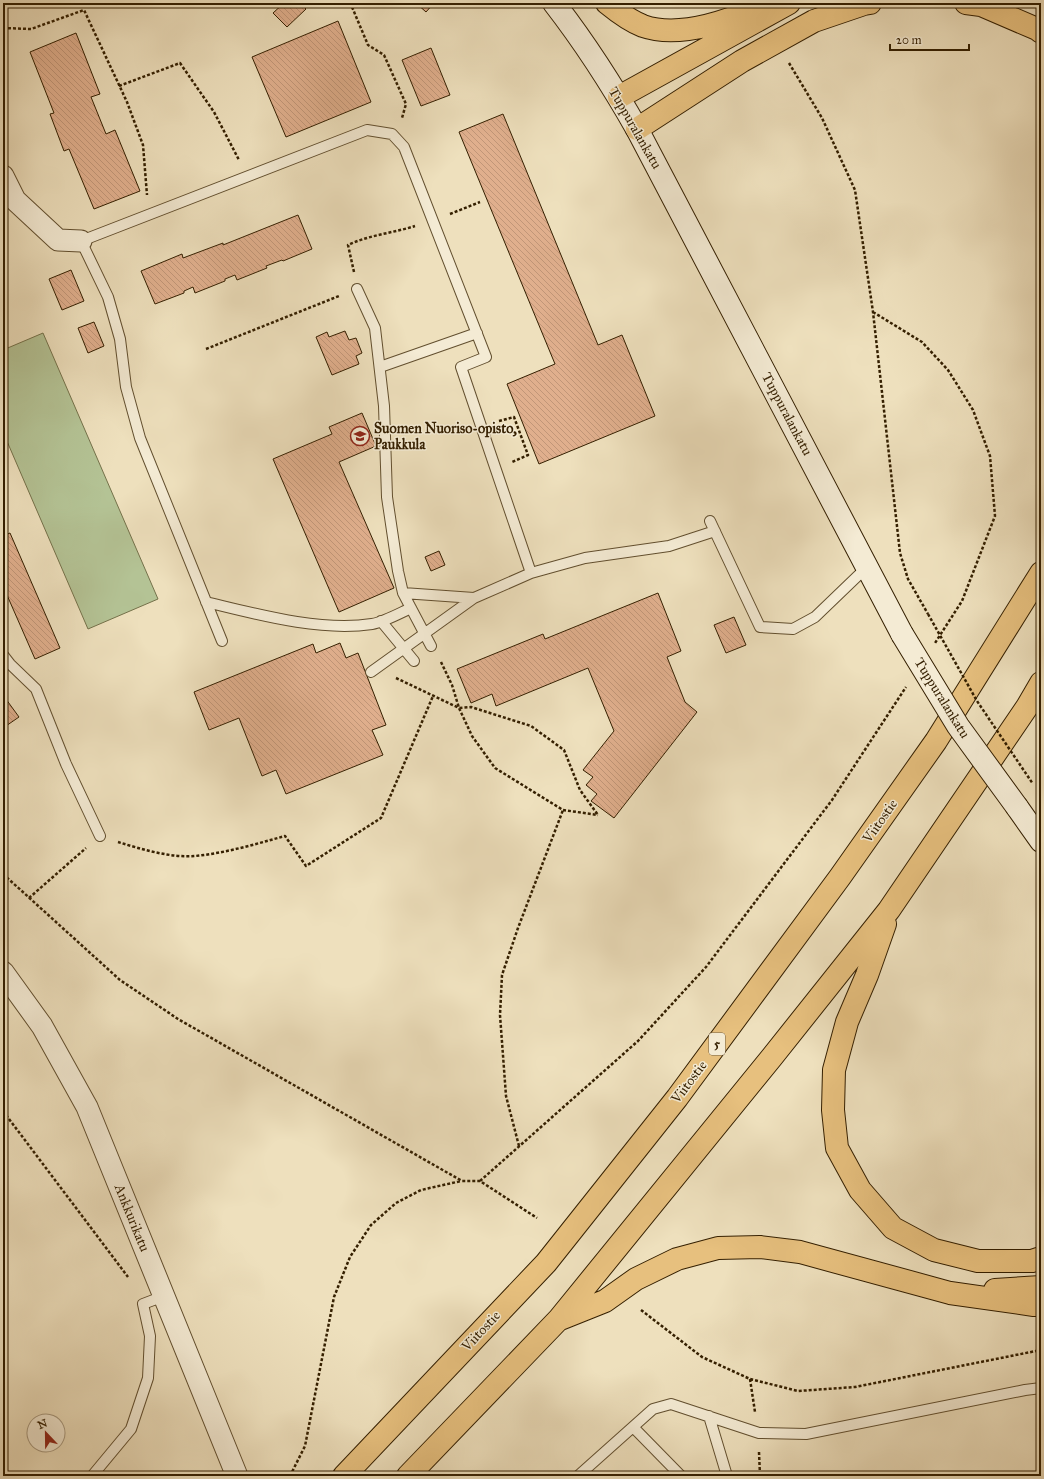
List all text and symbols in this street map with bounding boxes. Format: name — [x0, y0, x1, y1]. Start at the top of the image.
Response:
scale bar — [890, 26, 969, 52]
text: 20 m — [896, 33, 922, 47]
street label: Tuppuralankatu — [605, 84, 666, 172]
street label: Tuppuralankatu — [758, 370, 816, 459]
place label: Suomen Nuoriso-opisto, Paukkula — [374, 420, 517, 453]
school or university icon: Suomen Nuoriso-opisto, Paukkula — [349, 425, 371, 447]
street label: Tuppuralankatu — [911, 655, 974, 742]
street label: Viitostie — [858, 796, 901, 847]
road number: 5 — [709, 1033, 725, 1055]
street label: Viitostie — [667, 1057, 711, 1108]
street label: Ankkurikatu — [110, 1181, 153, 1255]
street label: Viitostie — [457, 1307, 504, 1356]
north arrow — [26, 1413, 66, 1453]
text: N — [36, 1416, 50, 1432]

